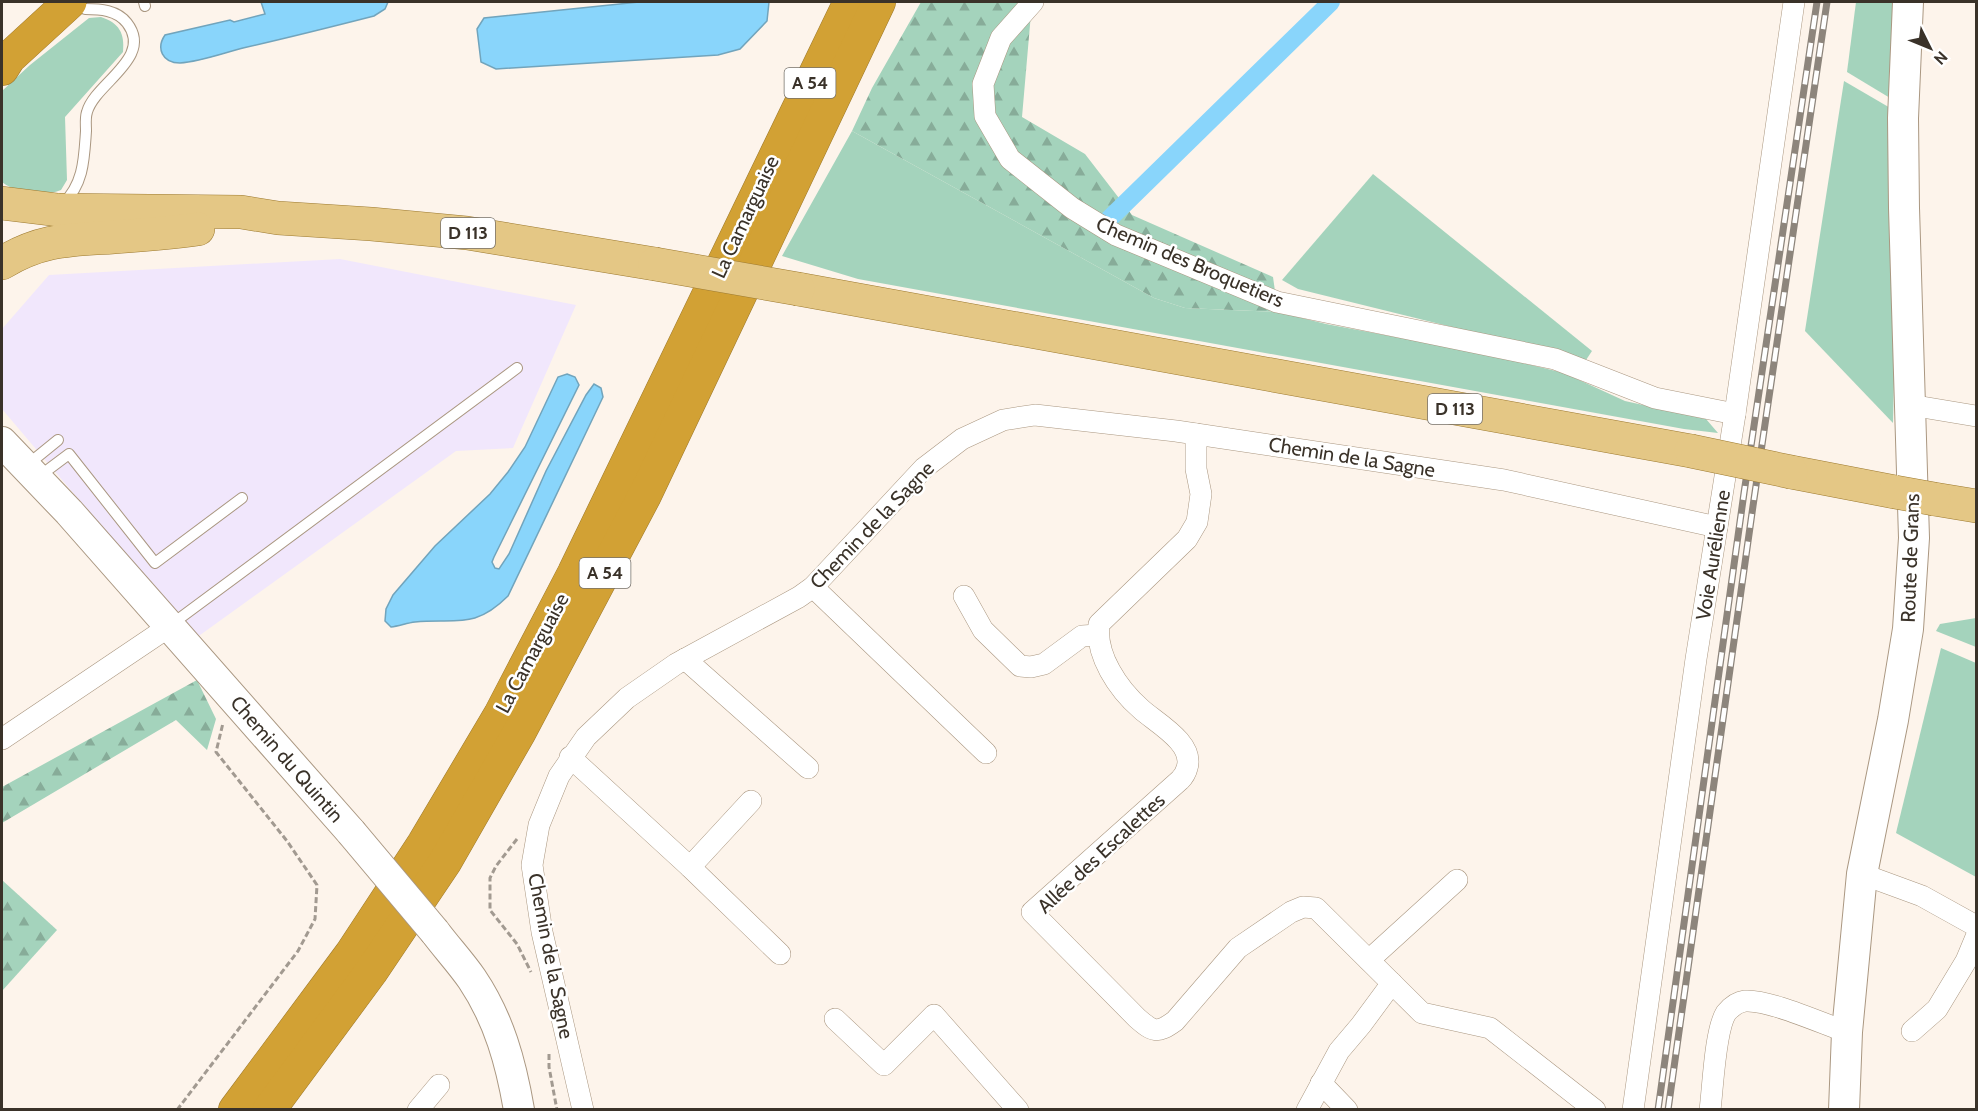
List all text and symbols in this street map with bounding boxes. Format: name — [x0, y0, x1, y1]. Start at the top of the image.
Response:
north arrow — [1900, 18, 1960, 78]
text: N — [1930, 47, 1951, 69]
road number: A 54 — [784, 68, 836, 98]
street label: La Camarguaise — [706, 152, 784, 282]
street label: Chemin des Broquetiers — [1093, 212, 1287, 312]
road number: D 113 — [441, 218, 495, 248]
road number: D 113 — [1428, 394, 1482, 424]
street label: Chemin de la Sagne — [1267, 432, 1437, 482]
street label: Chemin de la Sagne — [805, 456, 939, 594]
street label: Voie Aurélienne — [1691, 488, 1735, 622]
street label: Route de Grans — [1896, 493, 1924, 623]
road number: A 54 — [580, 558, 630, 588]
street label: La Camarguaise — [490, 589, 574, 717]
street label: Chemin du Quintin — [225, 691, 349, 827]
street label: Allée des Escalettes — [1032, 788, 1170, 918]
street label: Chemin de la Sagne — [523, 871, 579, 1041]

